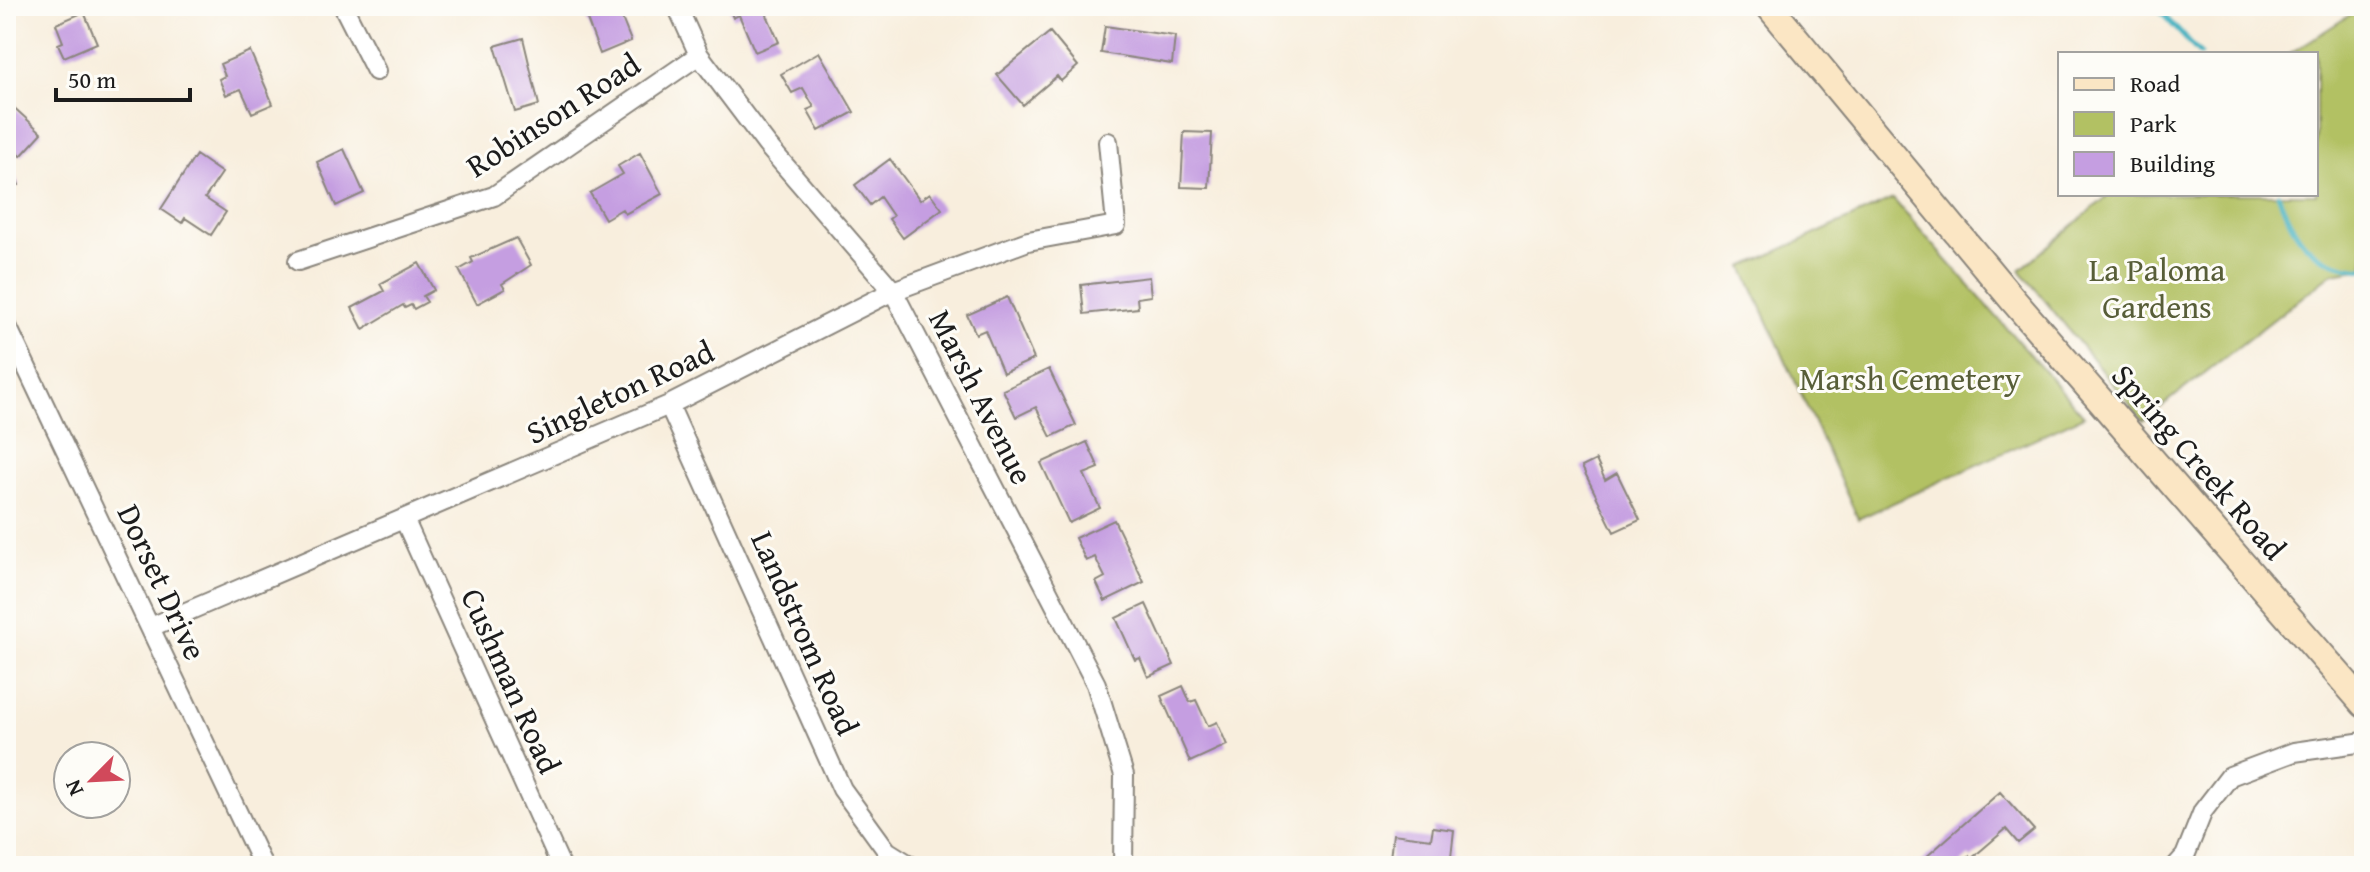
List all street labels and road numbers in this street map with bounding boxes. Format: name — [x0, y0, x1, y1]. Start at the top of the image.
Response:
street label: Robinson Road — [456, 41, 649, 189]
street label: Marsh Avenue — [917, 301, 1046, 492]
street label: Singleton Road — [518, 328, 721, 456]
street label: Spring Creek Road — [2101, 353, 2298, 570]
street label: Dorset Drive — [106, 496, 219, 667]
street label: Landstrom Road — [739, 523, 871, 742]
street label: Cushman Road — [450, 581, 573, 781]

